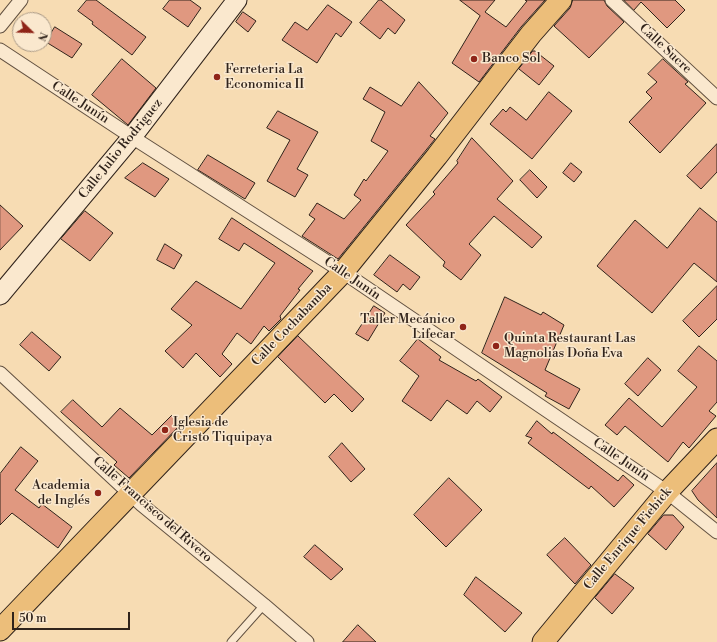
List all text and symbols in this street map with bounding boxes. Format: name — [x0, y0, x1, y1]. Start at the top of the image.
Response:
north arrow — [12, 12, 52, 52]
street label: Calle Sucre — [636, 21, 694, 77]
text: N — [34, 30, 50, 43]
place label: Banco Sol — [482, 51, 541, 67]
marker: Banco Sol — [469, 54, 479, 64]
place label: Ferreteria La Economica II — [225, 62, 304, 93]
marker: Ferreteria La Economica II — [212, 72, 222, 82]
street label: Calle Junín — [48, 79, 112, 127]
street label: Calle Julio Rodriguez — [76, 96, 166, 202]
street label: Calle Junín — [321, 254, 383, 304]
street label: Calle Cochabamba — [249, 280, 335, 370]
place label: Taller Mecánico Lifecar — [360, 312, 455, 343]
marker: Taller Mecánico Lifecar — [458, 322, 468, 332]
place label: Quinta Restaurant Las Magnolias Doña Eva — [504, 331, 636, 362]
marker: Quinta Restaurant Las Magnolias Doña Eva — [491, 341, 501, 351]
place label: Iglesia de Cristo Tiquipaya — [173, 415, 272, 446]
marker: Iglesia de Cristo Tiquipaya — [160, 425, 170, 435]
street label: Calle Junín — [590, 435, 652, 485]
street label: Calle Francisco del Rivero — [89, 454, 215, 566]
place label: Academia de Inglés — [32, 478, 90, 509]
street label: Calle Enrique Fiebick — [581, 485, 675, 593]
marker: Academia de Inglés — [93, 488, 103, 498]
scale bar — [14, 604, 132, 630]
text: 50 m — [19, 611, 47, 626]

